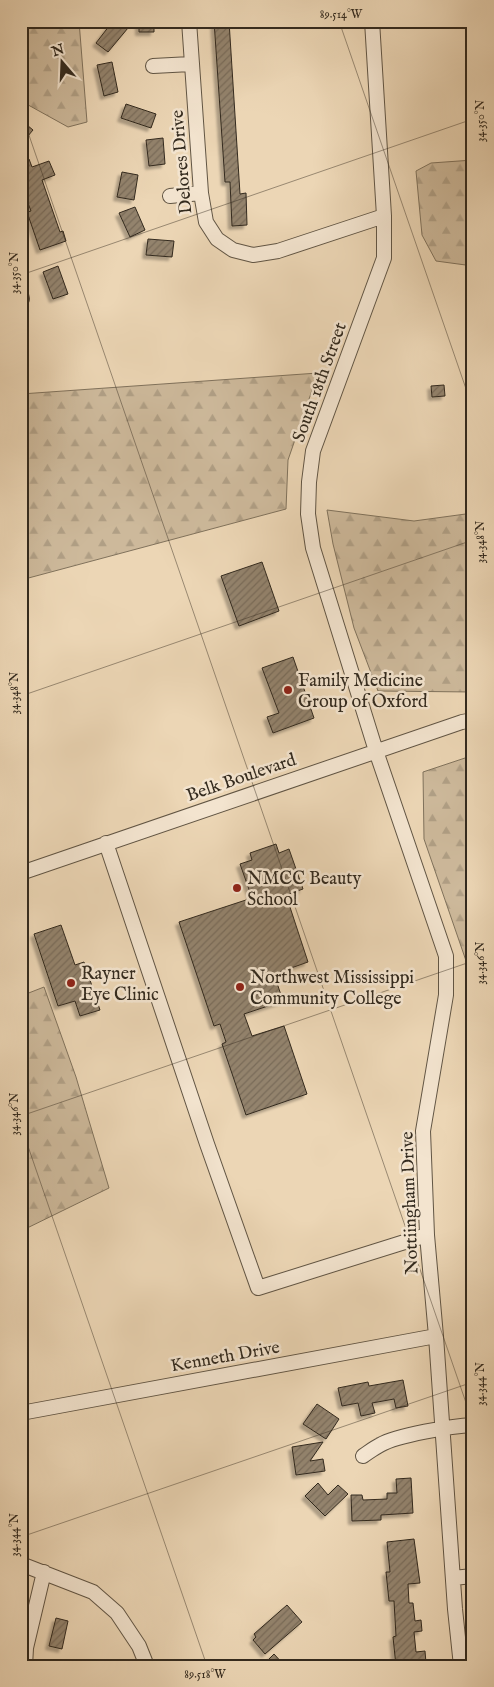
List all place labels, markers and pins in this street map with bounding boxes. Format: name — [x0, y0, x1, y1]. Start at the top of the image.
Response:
place label: Family Medicine Group of Oxford — [298, 670, 428, 714]
marker: Family Medicine Group of Oxford — [282, 684, 294, 696]
place label: NMCC Beauty School — [247, 868, 361, 912]
marker: NMCC Beauty School — [231, 882, 243, 894]
place label: Rayner Eye Clinic — [81, 963, 159, 1007]
place label: Northwest Mississippi Community College — [250, 967, 414, 1011]
marker: Rayner Eye Clinic — [65, 977, 77, 989]
marker: Northwest Mississippi Community College — [234, 981, 246, 993]

